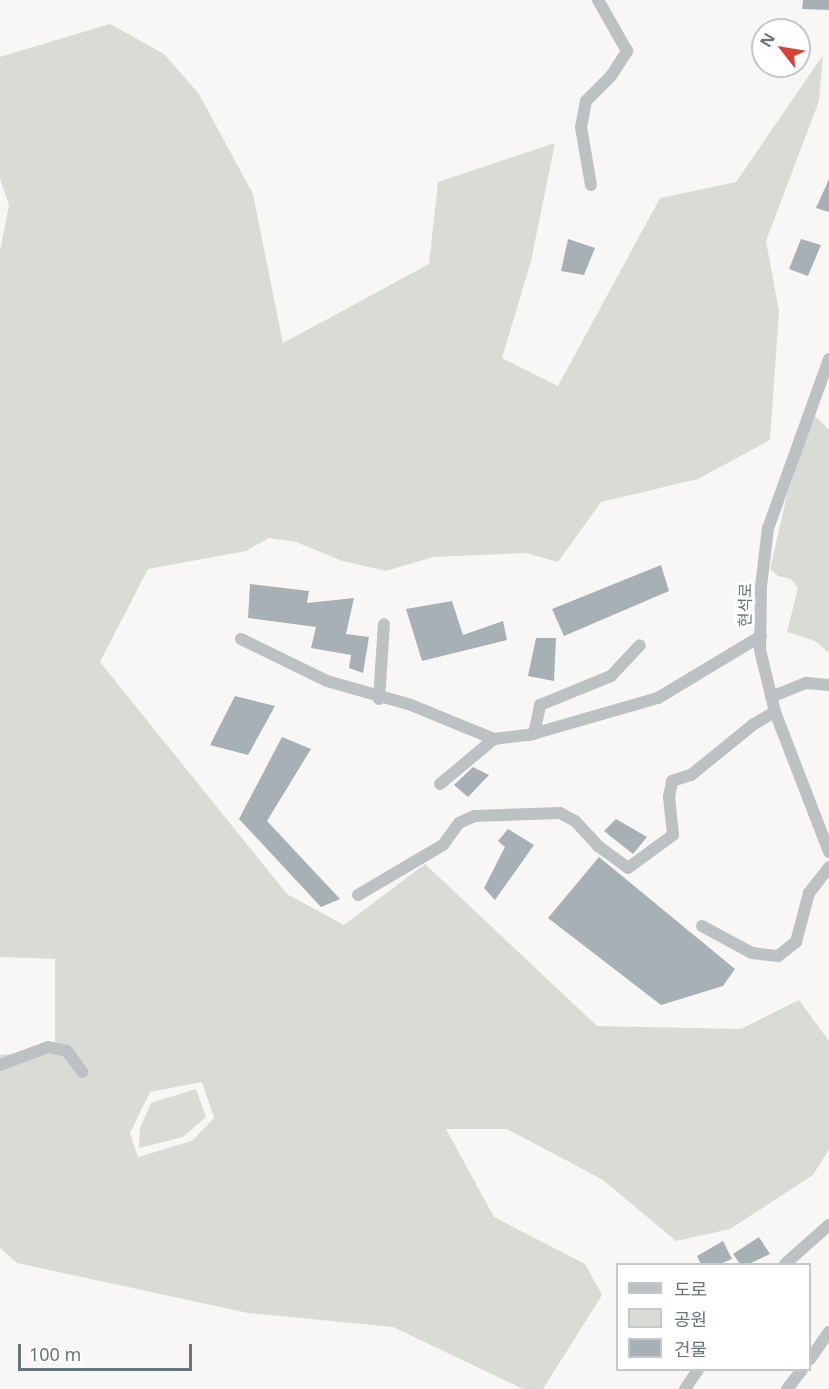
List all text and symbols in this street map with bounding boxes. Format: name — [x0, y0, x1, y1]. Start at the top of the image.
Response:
north arrow — [751, 18, 811, 78]
text: N — [755, 29, 780, 51]
street label: 현석로 — [735, 583, 755, 627]
legend — [616, 1263, 811, 1371]
text: 도로 — [674, 1277, 707, 1301]
text: 공원 — [674, 1307, 707, 1331]
scale bar — [21, 1332, 195, 1370]
text: 건물 — [674, 1337, 707, 1361]
text: 100 m — [29, 1342, 81, 1366]

